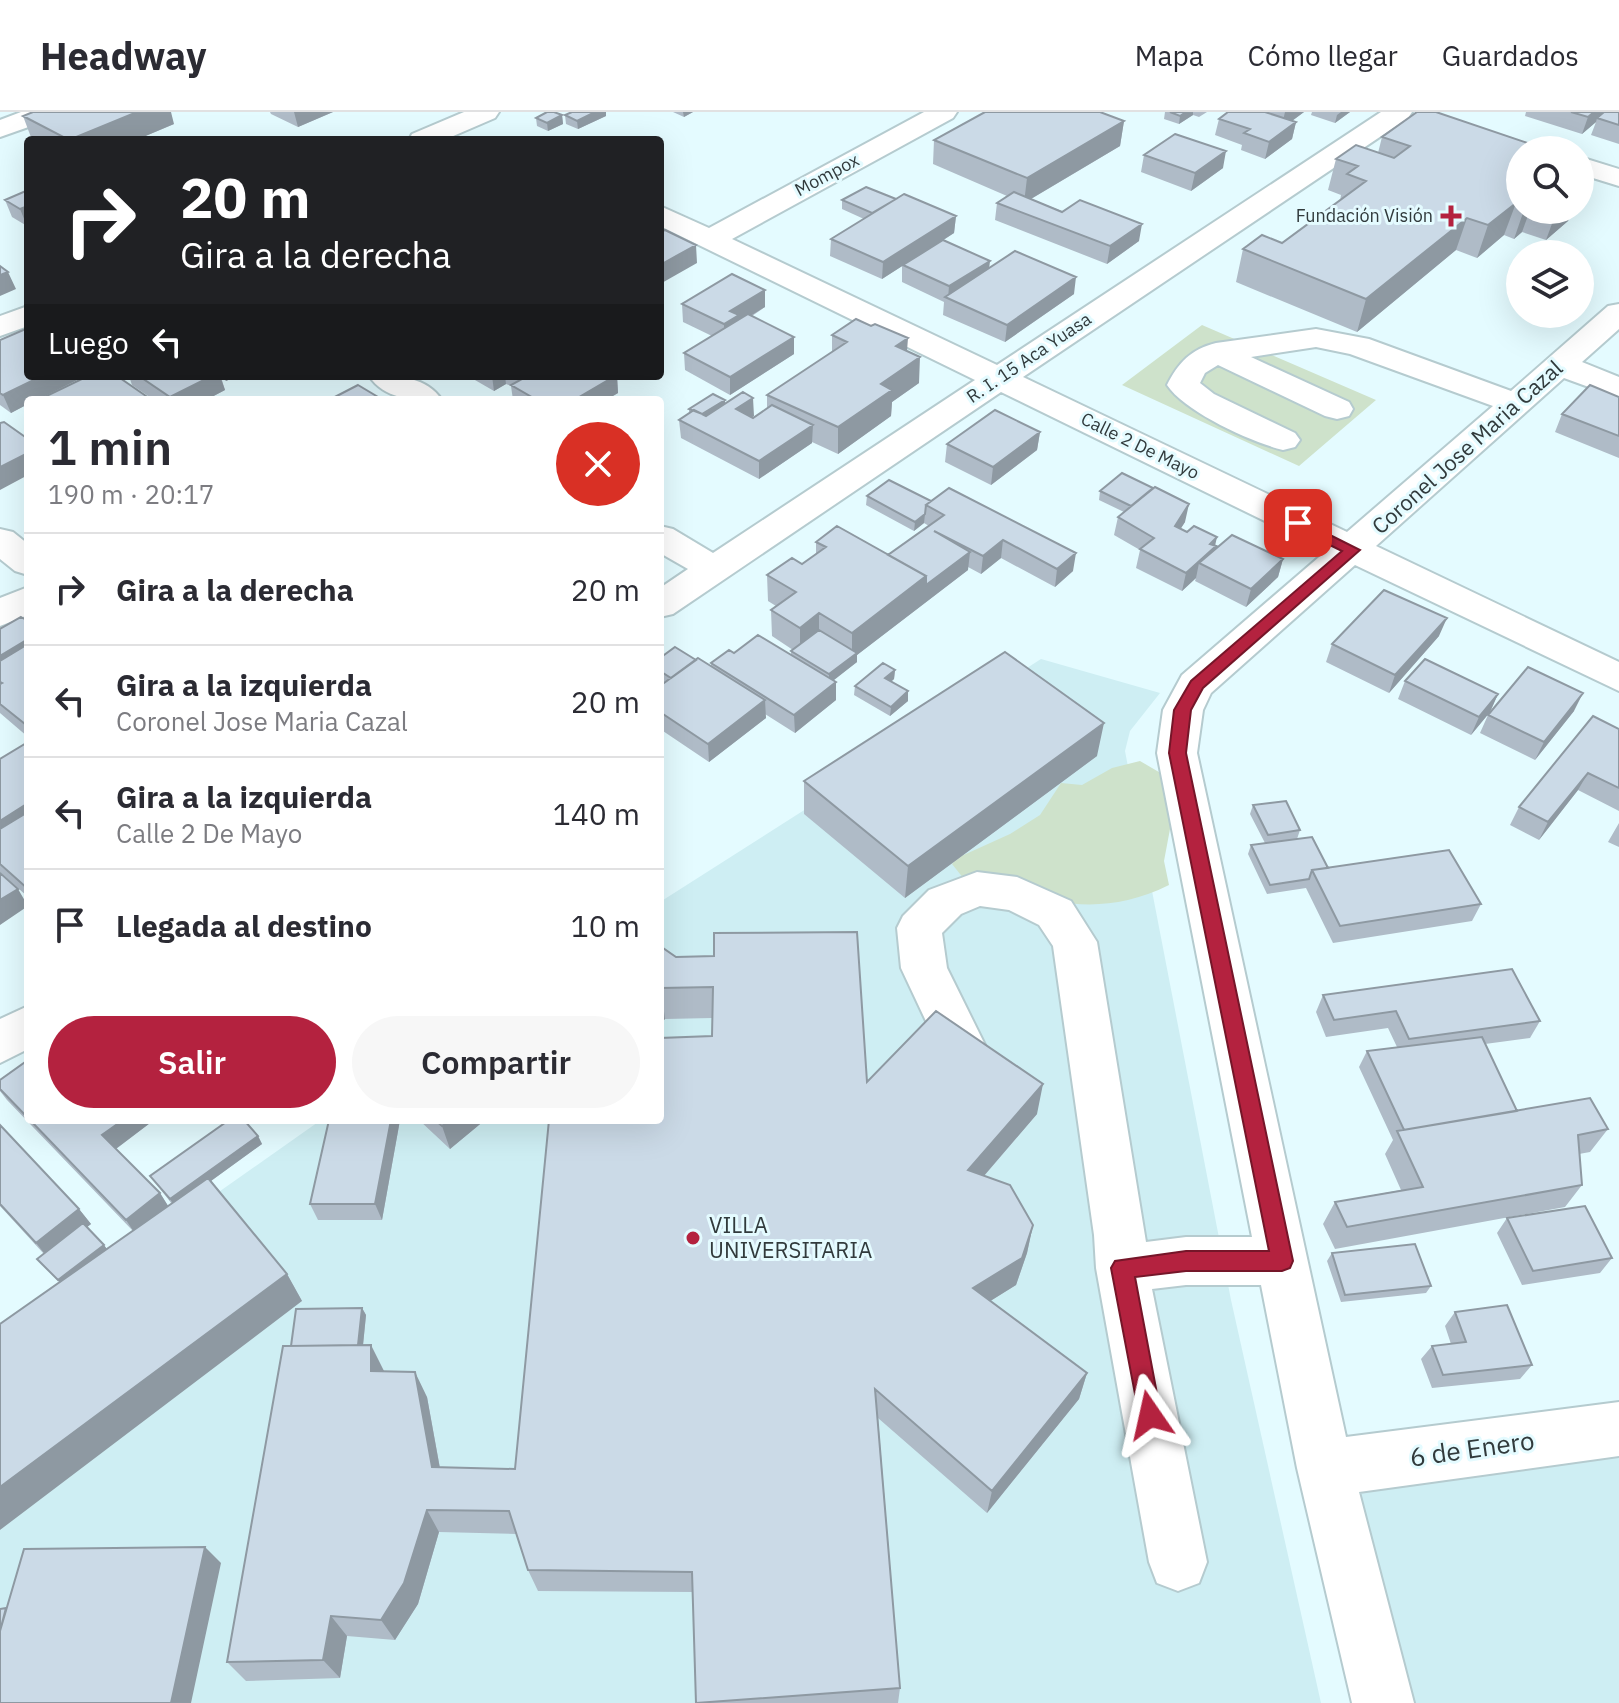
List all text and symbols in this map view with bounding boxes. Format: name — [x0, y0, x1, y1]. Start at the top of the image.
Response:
text: Headway — [40, 31, 207, 80]
text: Mapa — [1135, 37, 1204, 74]
text: Cómo llegar — [1248, 37, 1398, 74]
text: Guardados — [1442, 37, 1579, 74]
map controls — [1506, 136, 1594, 328]
button: search — [1506, 136, 1594, 224]
street label: Mompox — [791, 148, 863, 201]
text: 20 m — [180, 161, 310, 233]
icon: right — [48, 168, 152, 272]
place label: Fundación Visión — [1296, 204, 1433, 227]
marker: Fundación Visión — [1440, 205, 1462, 227]
text: Gira a la derecha — [180, 231, 451, 278]
button: layers — [1506, 240, 1594, 328]
street label: R. I. 15 Aca Yuasa — [962, 307, 1096, 408]
icon: left — [145, 320, 189, 364]
text: Luego — [48, 323, 129, 362]
street label: Coronel Jose Maria Cazal — [1365, 353, 1568, 540]
street label: Calle 2 De Mayo — [1077, 407, 1203, 484]
text: 1 min — [48, 416, 172, 478]
button: close — [556, 422, 640, 506]
text: 190 m · 20:17 — [48, 477, 214, 511]
pin — [1264, 489, 1332, 557]
icon: arrive — [1276, 501, 1320, 545]
icon: right — [48, 567, 92, 611]
text: Gira a la derecha — [116, 570, 354, 609]
text: 20 m — [571, 570, 640, 609]
text: Gira a la izquierda — [116, 665, 372, 704]
icon: left — [48, 679, 92, 723]
text: 20 m — [571, 682, 640, 721]
text: Coronel Jose Maria Cazal — [116, 704, 408, 738]
text: Gira a la izquierda — [116, 777, 372, 816]
icon: left — [48, 791, 92, 835]
text: 140 m — [553, 794, 640, 833]
text: Calle 2 De Mayo — [116, 816, 302, 850]
icon: arrive — [48, 903, 92, 947]
text: Llegada al destino — [116, 906, 372, 945]
text: 10 m — [571, 906, 640, 945]
button: Salir — [48, 1016, 336, 1108]
button: Compartir — [352, 1016, 640, 1108]
place label: VILLA UNIVERSITARIA — [709, 1210, 872, 1264]
marker: VILLA UNIVERSITARIA — [684, 1229, 702, 1247]
position arrow — [1108, 1373, 1192, 1457]
street label: 6 de Enero — [1407, 1422, 1536, 1474]

